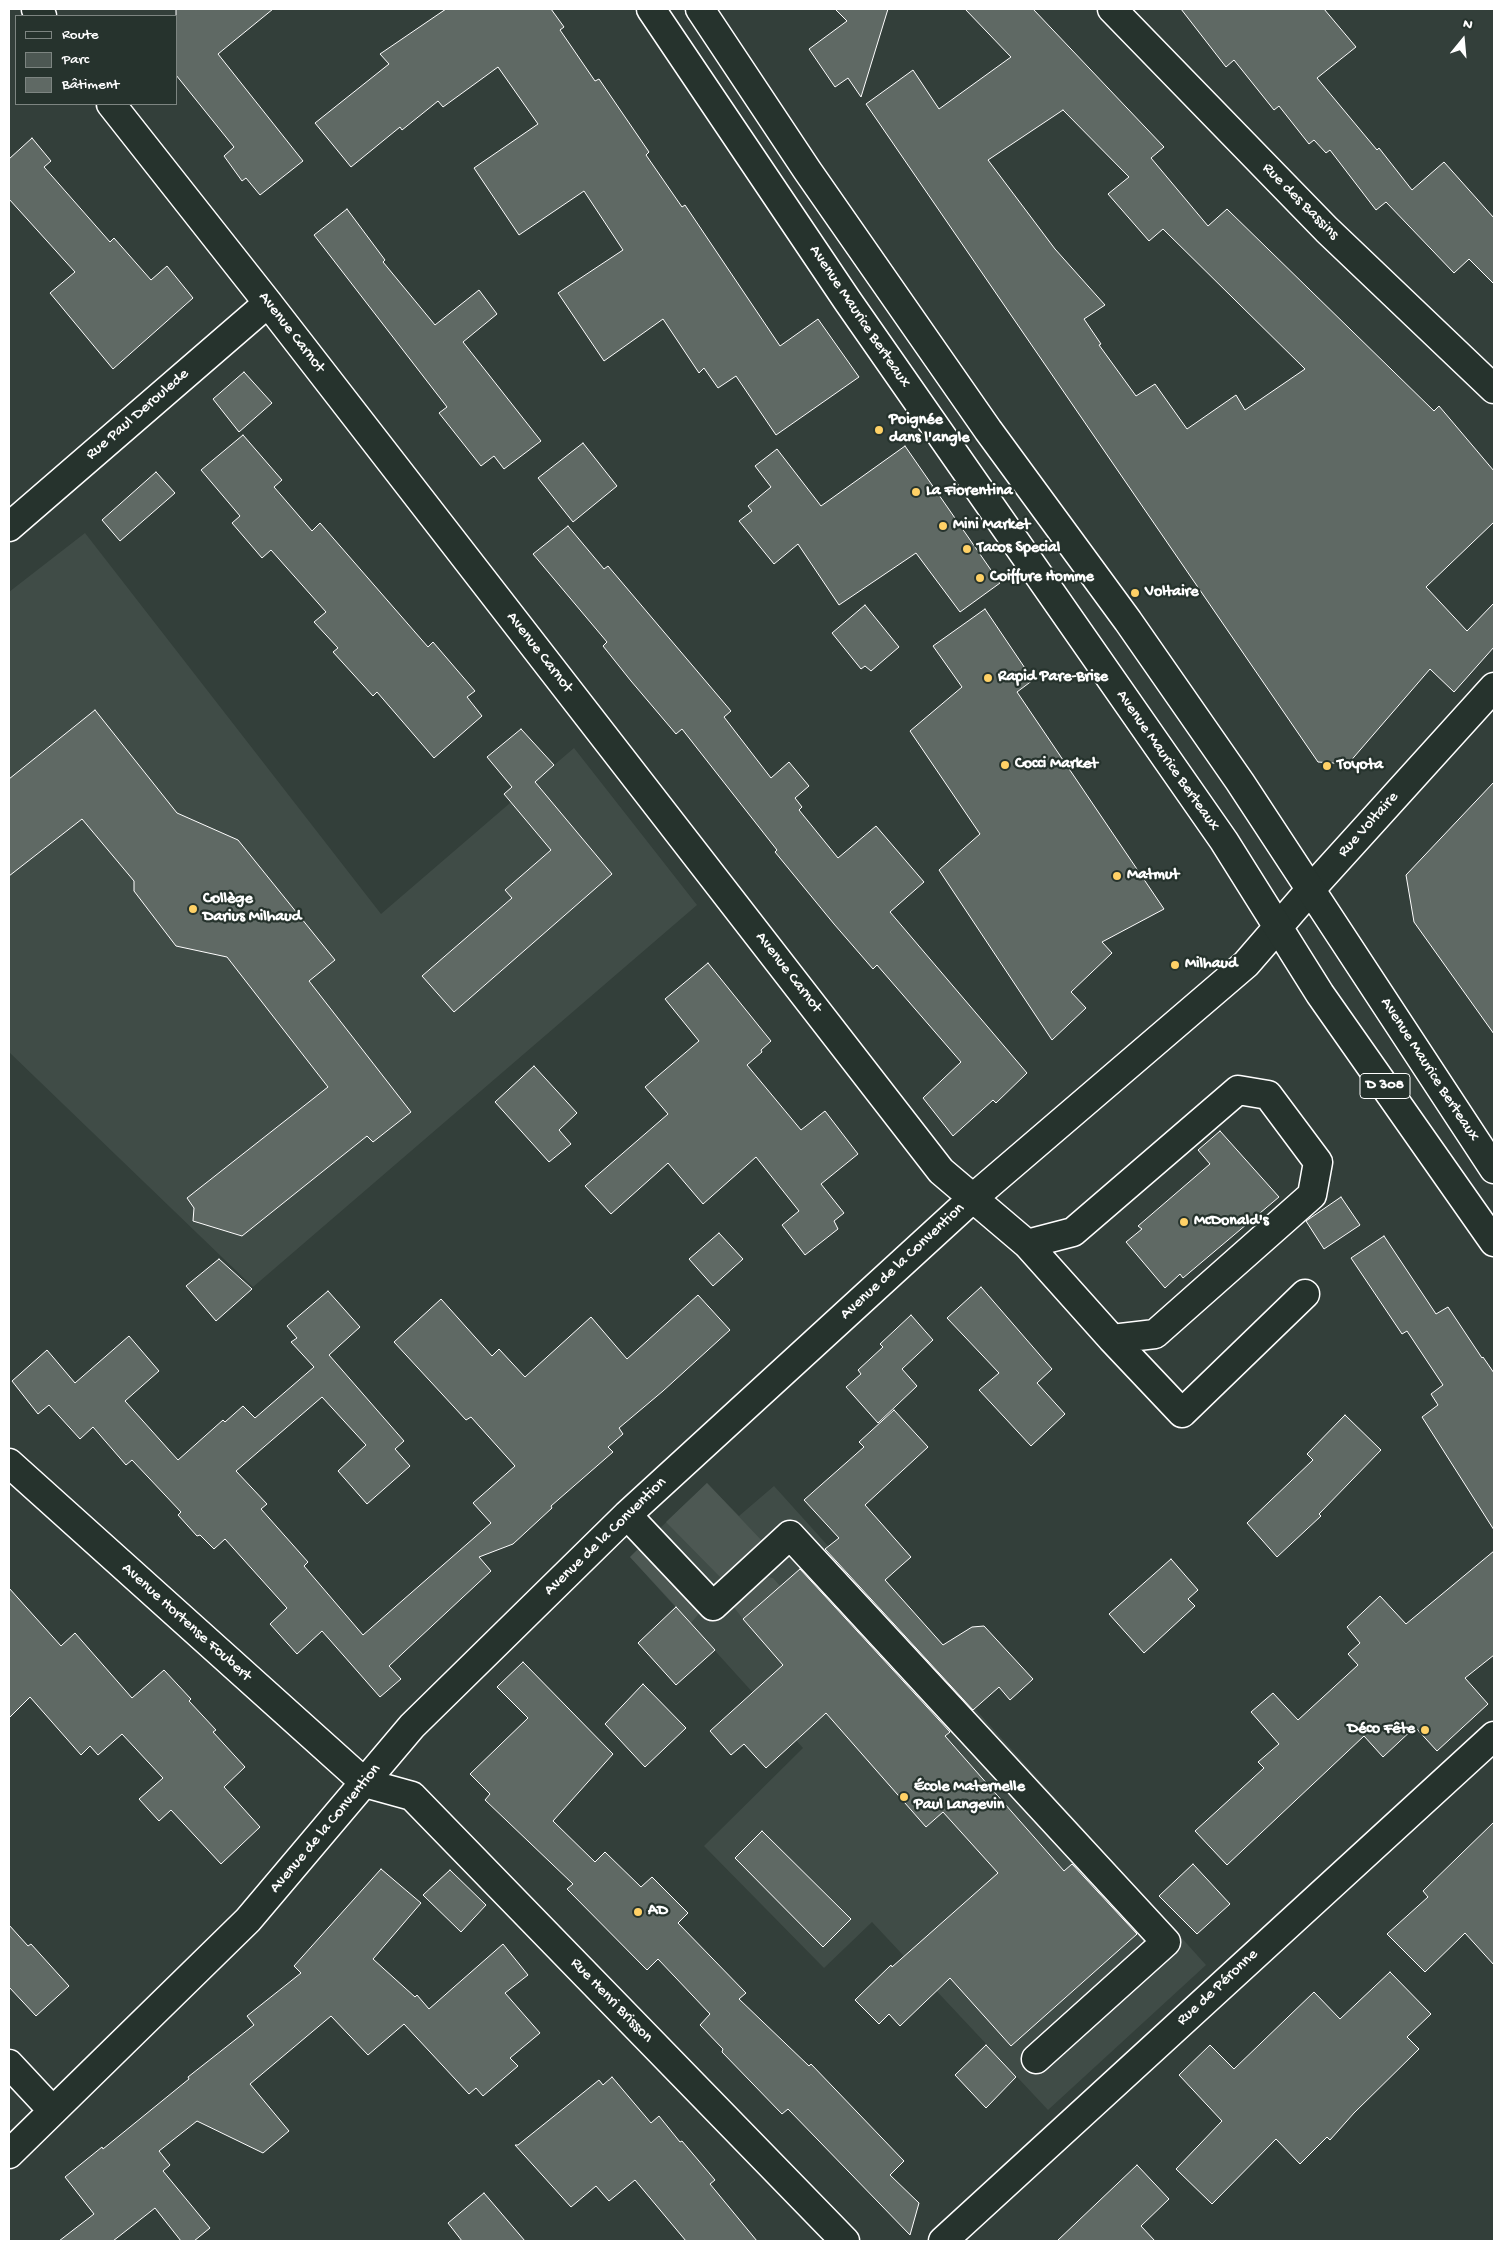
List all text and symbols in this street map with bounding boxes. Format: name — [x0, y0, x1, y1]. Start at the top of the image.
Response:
legend — [15, 15, 178, 105]
north arrow — [1438, 15, 1488, 65]
text: N — [1461, 16, 1474, 35]
text: Route — [62, 26, 99, 44]
text: Parc — [62, 51, 89, 69]
text: Bâtiment — [62, 76, 119, 94]
street label: Rue des Bassins — [1257, 159, 1343, 245]
street label: Avenue Maurice Berteaux — [804, 242, 914, 392]
street label: Avenue Carnot — [253, 289, 329, 377]
street label: Rue Paul Deroulede — [83, 365, 193, 465]
place label: Poignée dans l'angle — [889, 411, 969, 449]
marker: Poignée dans l'angle — [873, 424, 885, 436]
place label: La Fiorentina — [926, 482, 1013, 502]
marker: La Fiorentina — [910, 486, 922, 498]
place label: Mini Market — [953, 516, 1030, 536]
marker: Mini Market — [937, 520, 949, 532]
place label: Tacos Special — [977, 539, 1060, 559]
marker: Tacos Special — [961, 543, 973, 555]
place label: Coiffure Homme — [990, 568, 1094, 588]
marker: Coiffure Homme — [974, 572, 986, 584]
place label: Voltaire — [1145, 583, 1199, 603]
marker: Voltaire — [1129, 587, 1141, 599]
street label: Avenue Carnot — [501, 609, 577, 697]
place label: Rapid Pare-Brise — [998, 668, 1108, 688]
marker: Rapid Pare-Brise — [982, 672, 994, 684]
street label: Avenue Maurice Berteaux — [1111, 687, 1223, 835]
place label: Cocci Market — [1015, 755, 1098, 775]
place label: Toyota — [1337, 756, 1383, 776]
marker: Cocci Market — [999, 759, 1011, 771]
marker: Toyota — [1321, 760, 1333, 772]
street label: Rue Voltaire — [1335, 788, 1403, 862]
place label: Matmut — [1127, 866, 1179, 886]
marker: Matmut — [1111, 870, 1123, 882]
place label: Collège Darius Milhaud — [203, 890, 301, 928]
marker: Collège Darius Milhaud — [187, 903, 199, 915]
street label: Avenue Carnot — [750, 929, 826, 1017]
place label: Milhaud — [1185, 955, 1237, 975]
marker: Milhaud — [1169, 959, 1181, 971]
street label: Avenue Maurice Berteaux — [1375, 994, 1483, 1146]
road number: D 308 — [1360, 1074, 1410, 1098]
street label: Avenue de la Convention — [837, 1199, 969, 1325]
place label: McDonald's — [1194, 1212, 1269, 1232]
marker: McDonald's — [1178, 1216, 1190, 1228]
street label: Avenue de la Convention — [541, 1474, 671, 1600]
street label: Avenue Hortense Foubert — [117, 1560, 255, 1686]
place label: Déco Fête — [1348, 1720, 1415, 1740]
marker: Déco Fête — [1419, 1724, 1431, 1736]
street label: Avenue de la Convention — [266, 1760, 386, 1898]
place label: École Maternelle Paul Langevin — [914, 1778, 1025, 1816]
marker: École Maternelle Paul Langevin — [898, 1791, 910, 1803]
place label: AD — [648, 1902, 668, 1922]
marker: AD — [632, 1906, 644, 1918]
street label: Rue de Péronne — [1173, 1946, 1263, 2030]
street label: Rue Henri Brisson — [566, 1954, 656, 2048]

